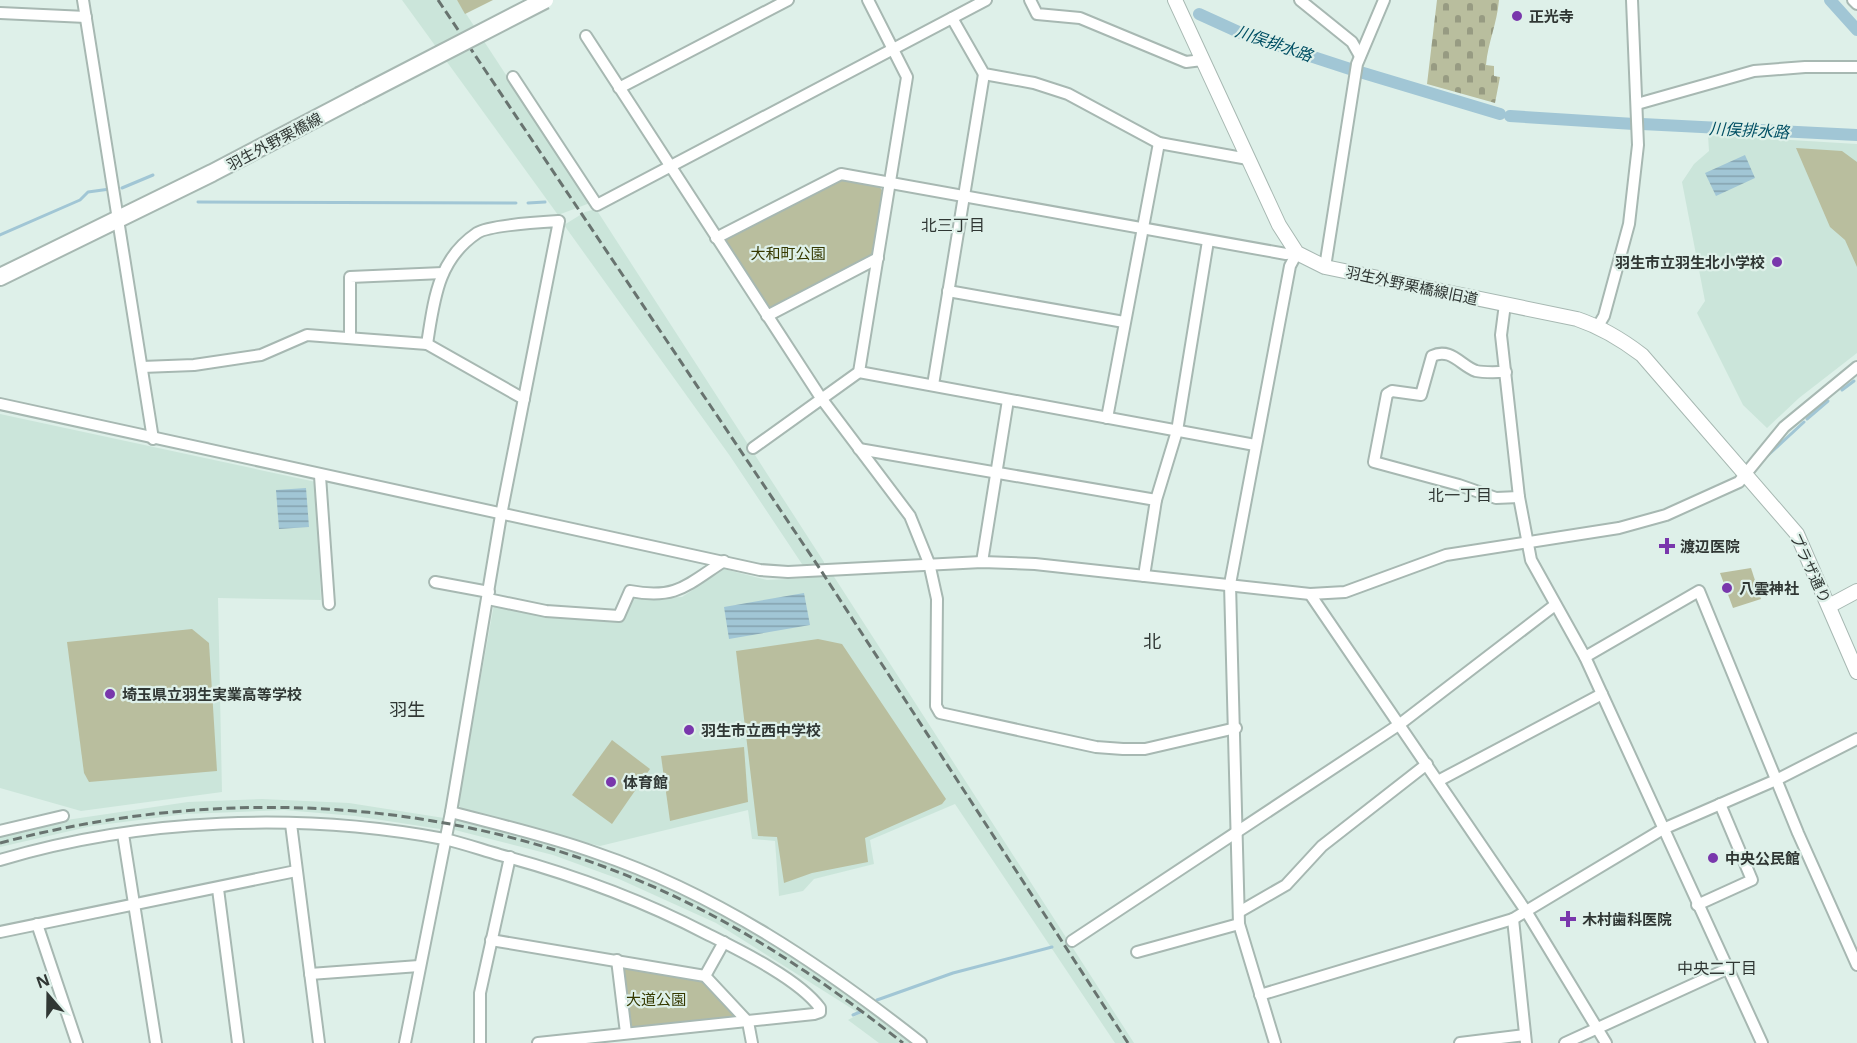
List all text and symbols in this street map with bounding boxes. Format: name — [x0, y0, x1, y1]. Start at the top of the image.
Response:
place label: 正光寺 — [1529, 6, 1574, 26]
marker: 正光寺 — [1510, 9, 1524, 23]
water label: 川俣排水路 — [1233, 20, 1317, 67]
street label: 羽生外野栗橋線 — [223, 108, 325, 174]
water label: 川俣排水路 — [1708, 117, 1792, 143]
district label: 北三丁目 — [921, 214, 985, 236]
park label: 大和町公園 — [750, 243, 826, 263]
place label: 羽生市立羽生北小学校 — [1615, 252, 1765, 272]
marker: 羽生市立羽生北小学校 — [1770, 255, 1784, 269]
street label: 羽生外野栗橋線旧道 — [1344, 261, 1480, 309]
district label: 北一丁目 — [1428, 484, 1492, 506]
street label: プラザ通り — [1786, 530, 1836, 606]
place label: 渡辺医院 — [1680, 536, 1740, 556]
marker: 渡辺医院 — [1658, 537, 1676, 555]
place label: 八雲神社 — [1739, 578, 1799, 598]
marker: 八雲神社 — [1720, 581, 1734, 595]
district label: 北 — [1143, 629, 1161, 653]
place label: 埼玉県立羽生実業高等学校 — [122, 684, 302, 704]
marker: 埼玉県立羽生実業高等学校 — [103, 687, 117, 701]
district label: 羽生 — [389, 697, 425, 721]
place label: 羽生市立西中学校 — [701, 720, 821, 740]
marker: 羽生市立西中学校 — [682, 723, 696, 737]
place label: 体育館 — [623, 772, 668, 792]
marker: 体育館 — [604, 775, 618, 789]
place label: 中央公民館 — [1725, 848, 1800, 868]
marker: 中央公民館 — [1706, 851, 1720, 865]
place label: 木村歯科医院 — [1582, 909, 1672, 929]
marker: 木村歯科医院 — [1559, 910, 1577, 928]
district label: 中央二丁目 — [1677, 957, 1757, 979]
north arrow — [18, 965, 78, 1025]
text: N — [33, 968, 53, 993]
park label: 大道公園 — [626, 989, 686, 1009]

